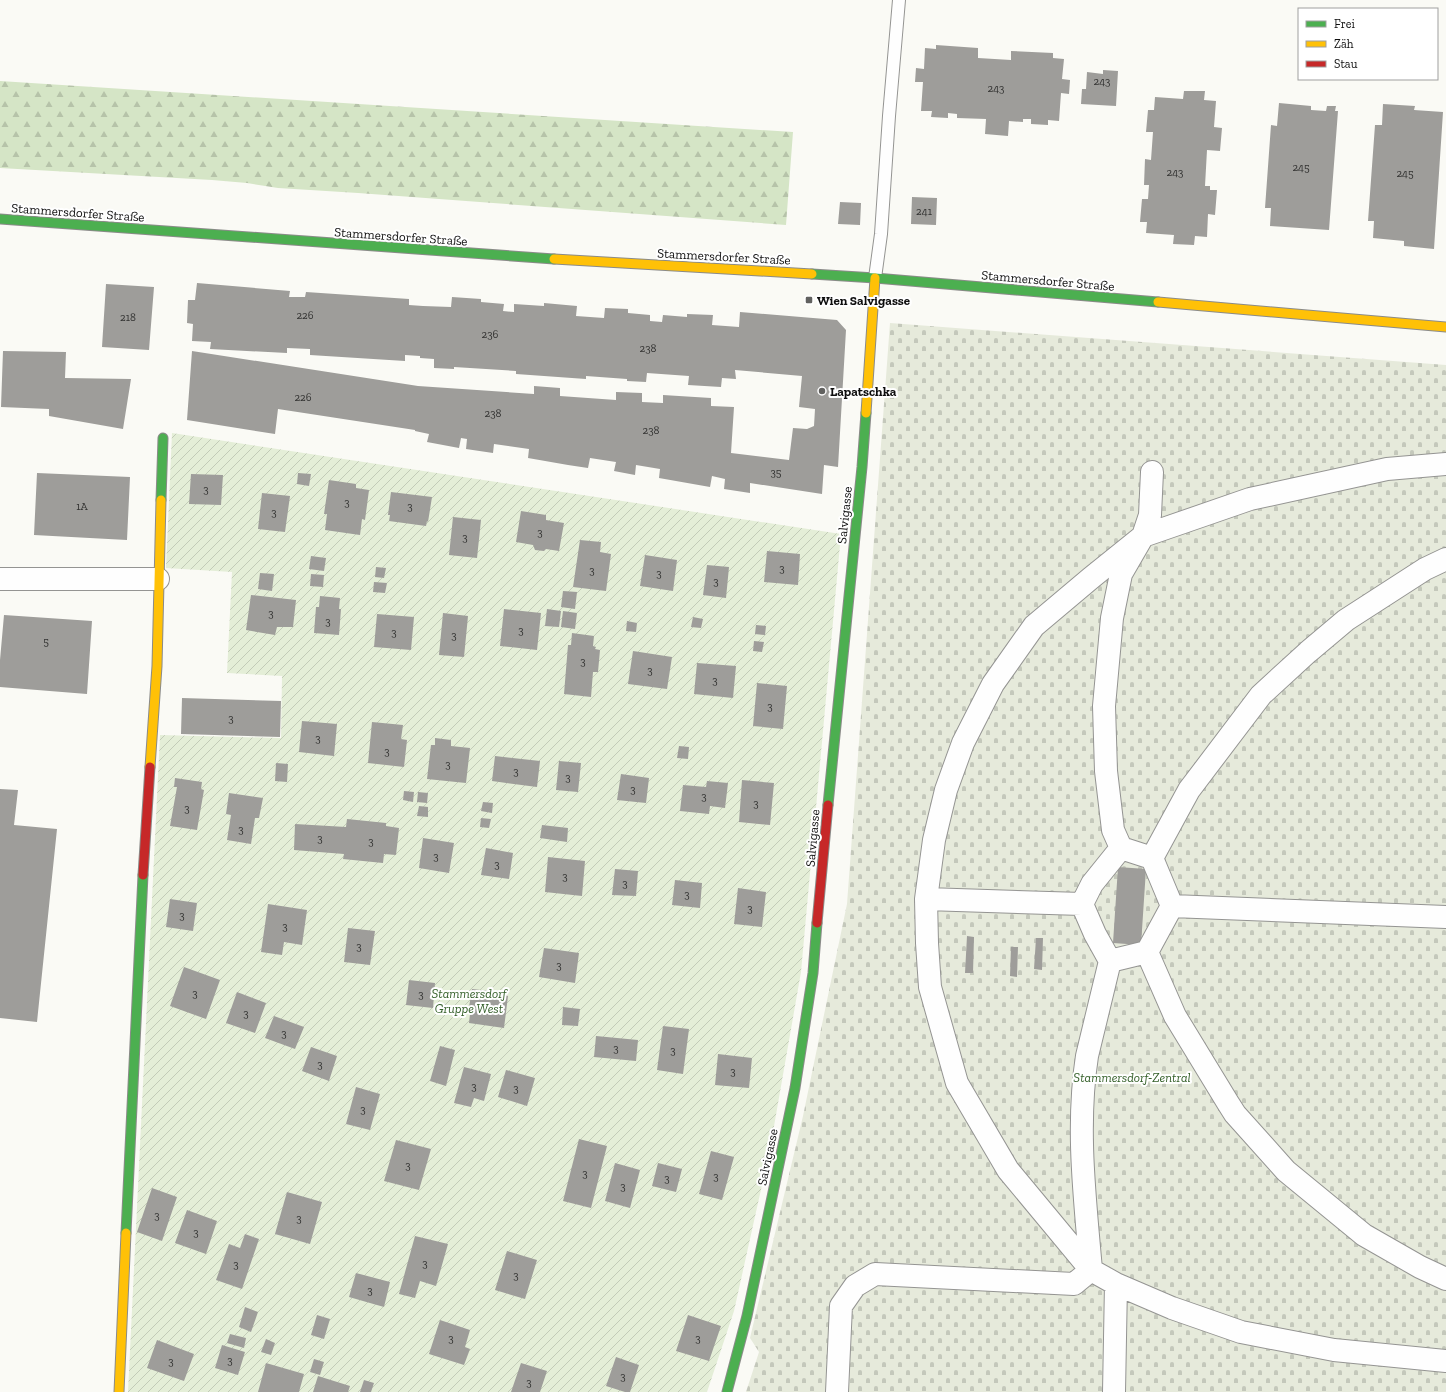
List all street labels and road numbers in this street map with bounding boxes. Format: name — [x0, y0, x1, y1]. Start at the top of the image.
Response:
street label: Stammersdorfer Straße — [11, 200, 145, 225]
street label: Stammersdorfer Straße — [334, 224, 468, 249]
street label: Stammersdorfer Straße — [657, 246, 791, 267]
street label: Stammersdorfer Straße — [981, 267, 1115, 294]
street label: Salvigasse — [834, 486, 855, 545]
street label: Salvigasse — [803, 809, 822, 867]
street label: Salvigasse — [754, 1127, 781, 1187]

